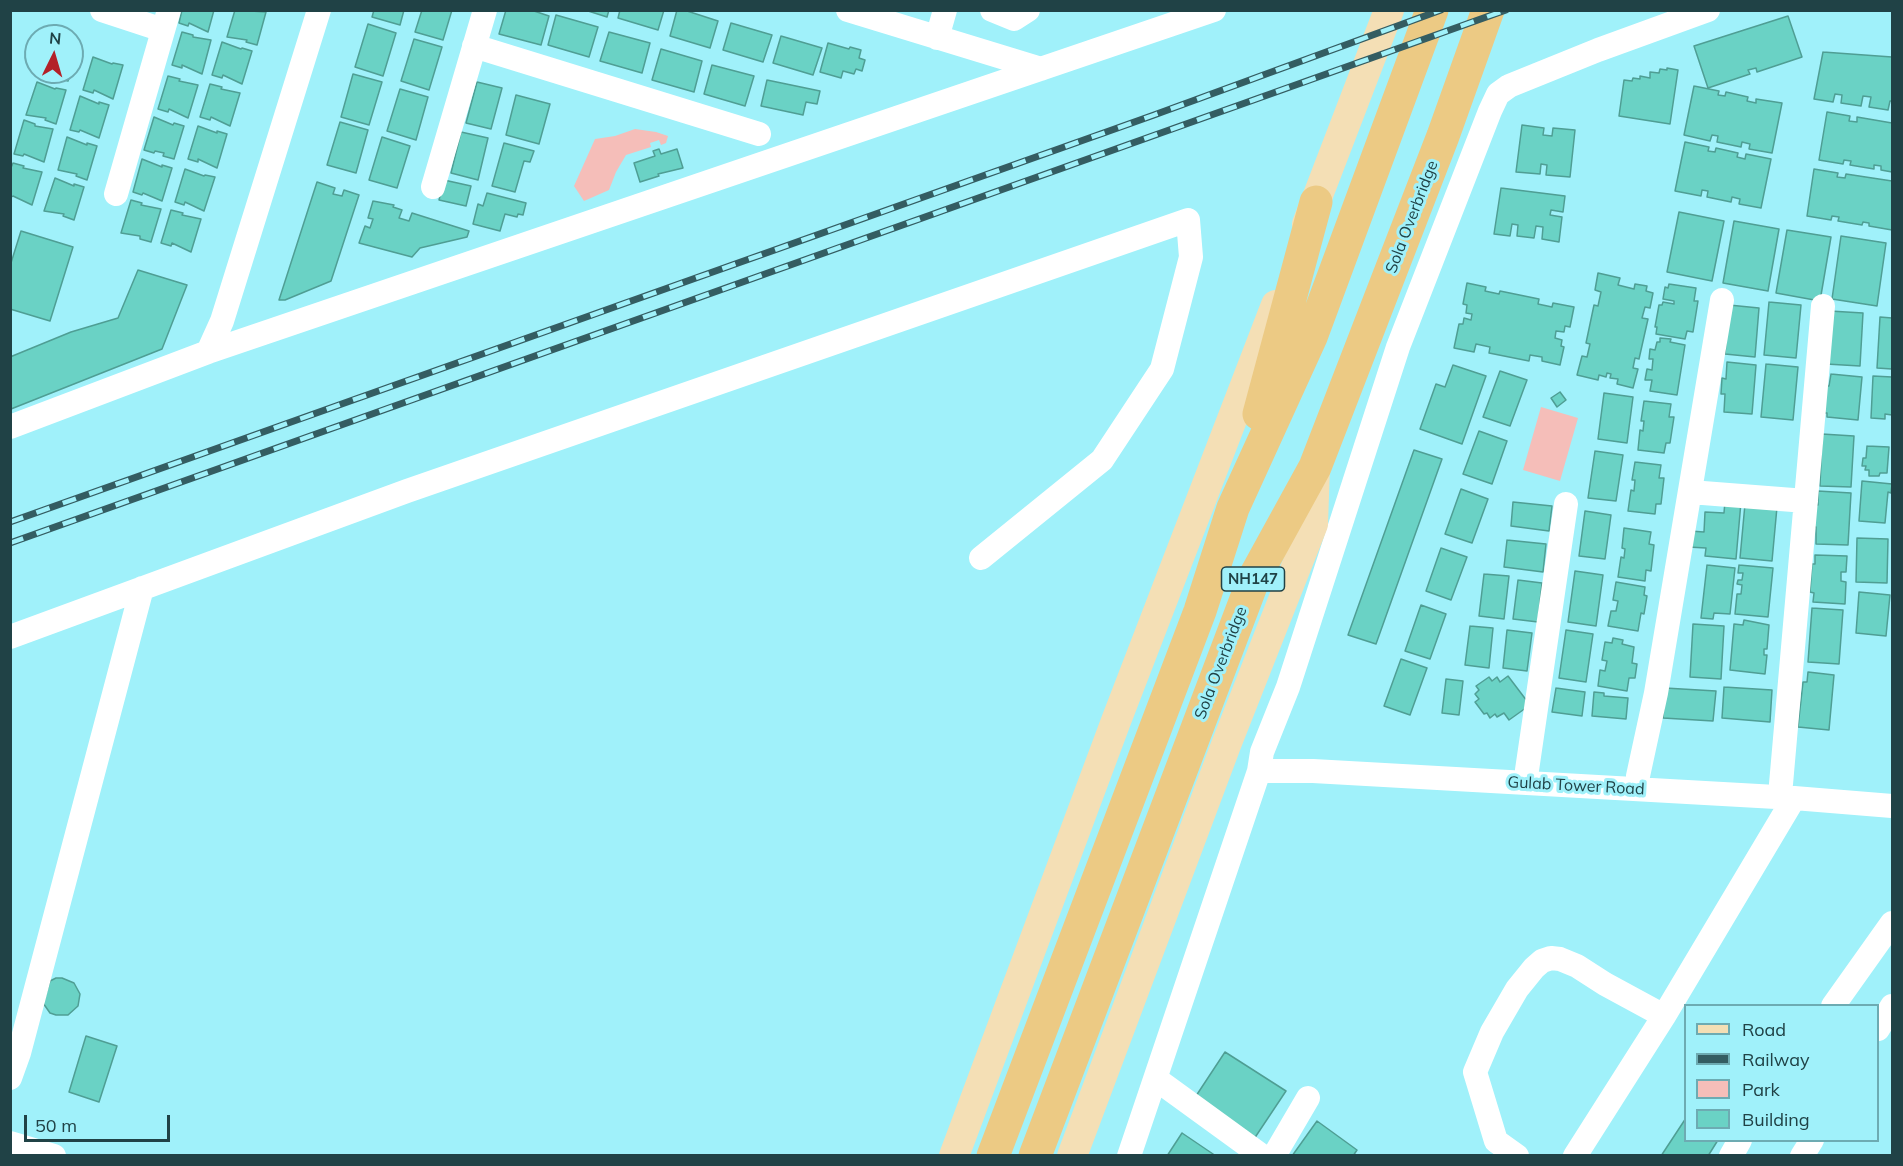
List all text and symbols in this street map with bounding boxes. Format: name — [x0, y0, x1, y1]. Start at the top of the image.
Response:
north arrow — [24, 24, 84, 84]
text: N — [48, 28, 62, 49]
street label: Sola Overbridge — [1382, 158, 1442, 276]
road number: NH147 — [1222, 567, 1284, 591]
street label: Sola Overbridge — [1191, 604, 1251, 722]
street label: Gulab Tower Road — [1507, 773, 1645, 799]
legend — [1684, 1004, 1879, 1142]
text: Road — [1742, 1018, 1786, 1041]
text: Railway — [1742, 1048, 1810, 1071]
text: Park — [1742, 1078, 1780, 1101]
scale bar — [27, 1103, 172, 1141]
text: Building — [1742, 1108, 1810, 1131]
text: 50 m — [35, 1114, 77, 1137]

